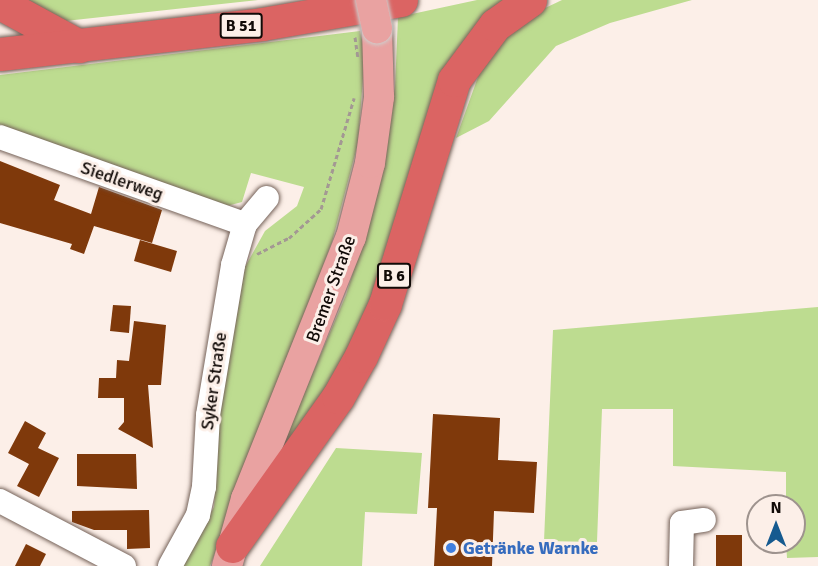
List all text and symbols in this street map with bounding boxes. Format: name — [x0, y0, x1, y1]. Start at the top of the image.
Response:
road number: B 51 — [218, 13, 264, 39]
street label: Siedlerweg — [78, 157, 166, 205]
street label: Bremer Straße — [302, 233, 360, 345]
road number: B 6 — [376, 263, 412, 289]
street label: Syker Straße — [196, 331, 232, 431]
north arrow — [746, 494, 806, 554]
text: N — [770, 498, 782, 518]
place label: Getränke Warnke — [463, 537, 599, 559]
marker: Getränke Warnke — [444, 541, 458, 555]

